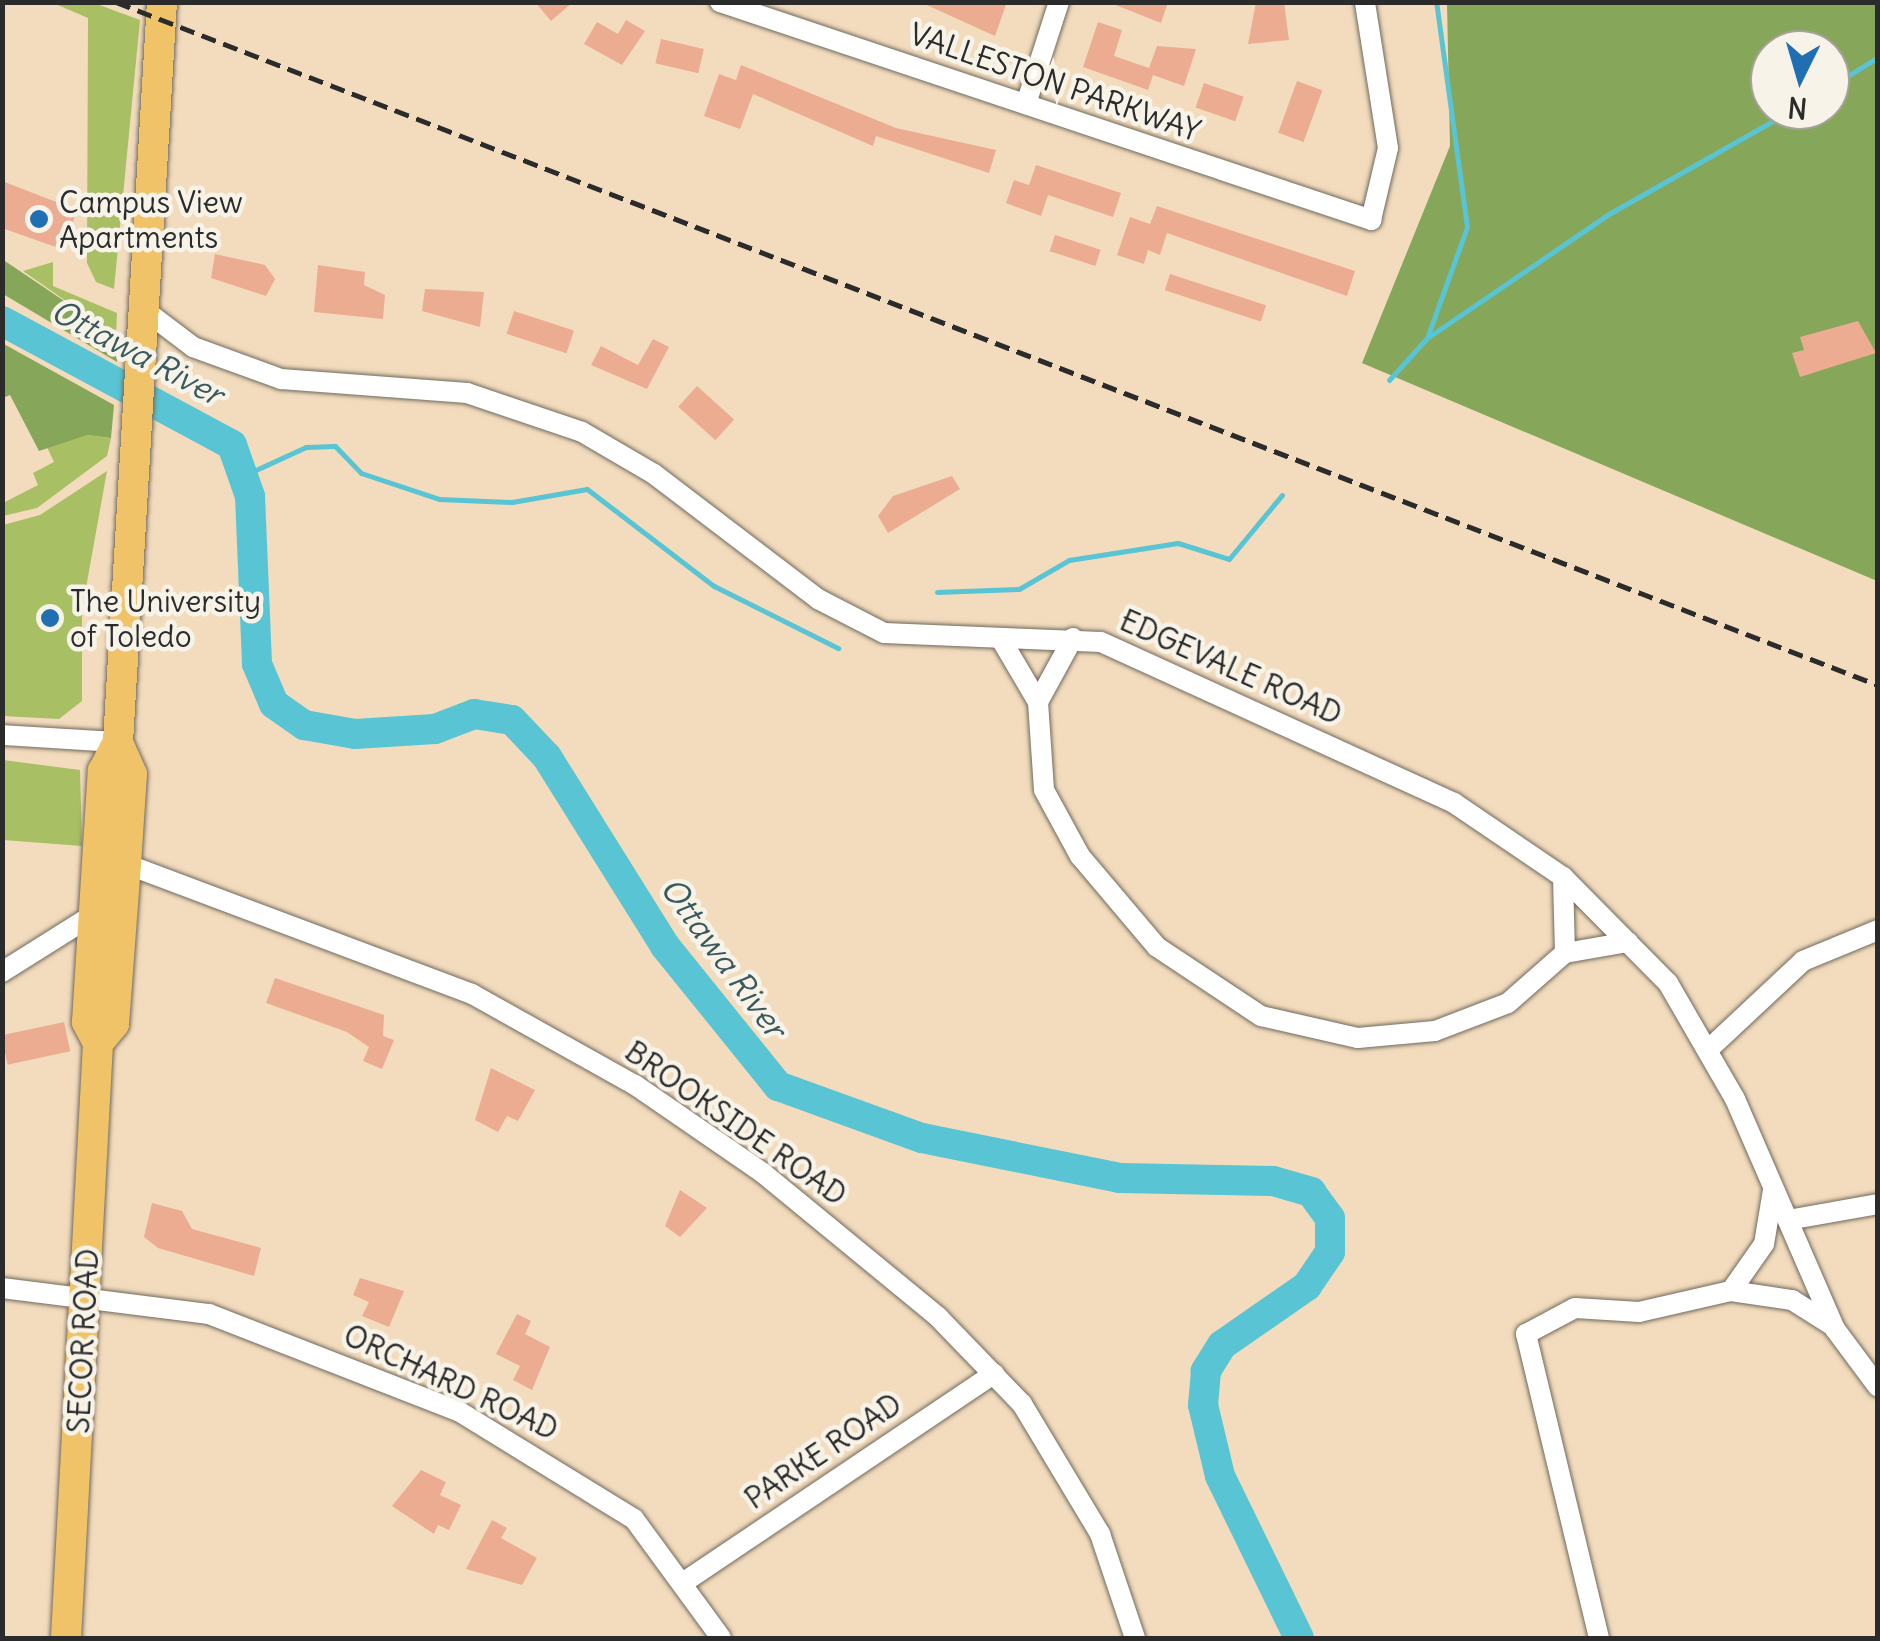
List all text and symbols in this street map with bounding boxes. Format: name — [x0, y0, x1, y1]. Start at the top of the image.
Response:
street label: VALLESTON PARKWAY — [905, 15, 1205, 149]
north arrow — [1750, 30, 1850, 130]
text: N — [1786, 89, 1809, 127]
place label: Campus View Apartments — [59, 184, 243, 254]
marker: Campus View Apartments — [28, 208, 50, 230]
water label: Ottawa River — [45, 292, 229, 414]
place label: The University of Toledo — [70, 583, 261, 654]
street label: EDGEVALE ROAD — [1114, 602, 1348, 732]
marker: The University of Toledo — [39, 607, 61, 629]
water label: Ottawa River — [652, 870, 794, 1046]
street label: BROOKSIDE ROAD — [618, 1033, 854, 1213]
street label: SECOR ROAD — [60, 1248, 106, 1434]
street label: ORCHARD ROAD — [338, 1317, 564, 1447]
street label: PARKE ROAD — [738, 1385, 908, 1517]

